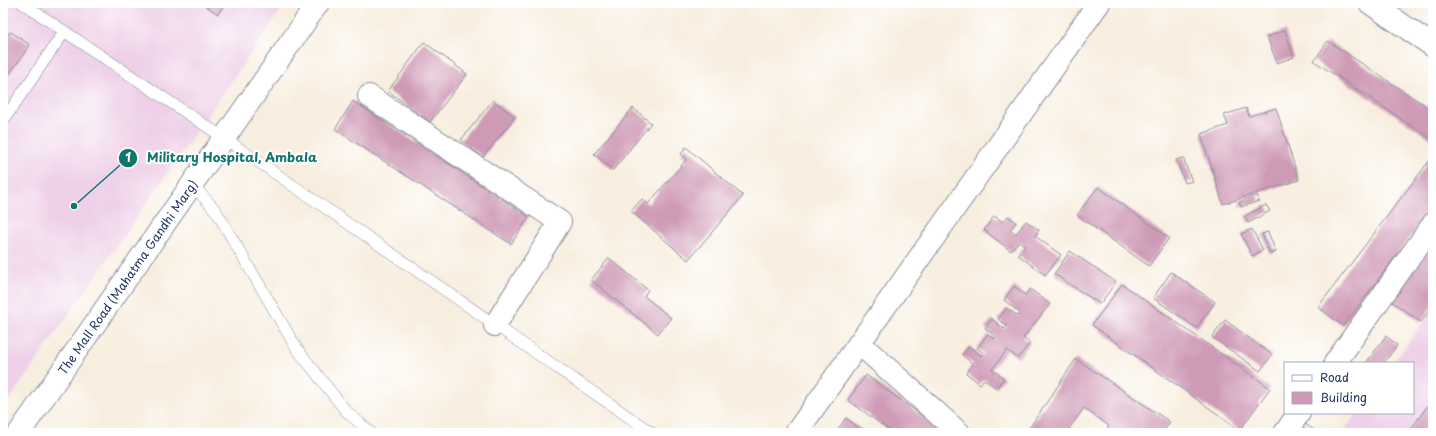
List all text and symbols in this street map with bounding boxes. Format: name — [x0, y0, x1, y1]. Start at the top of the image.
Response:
callout: Military Hospital, Ambala — [118, 145, 325, 170]
text: Military Hospital, Ambala — [147, 147, 317, 166]
text: 1 — [125, 148, 131, 166]
street label: The Mall Road (Mahatma Gandhi Marg) — [53, 176, 202, 378]
legend — [1284, 362, 1414, 414]
text: Road — [1320, 368, 1349, 386]
text: Building — [1320, 388, 1367, 406]

